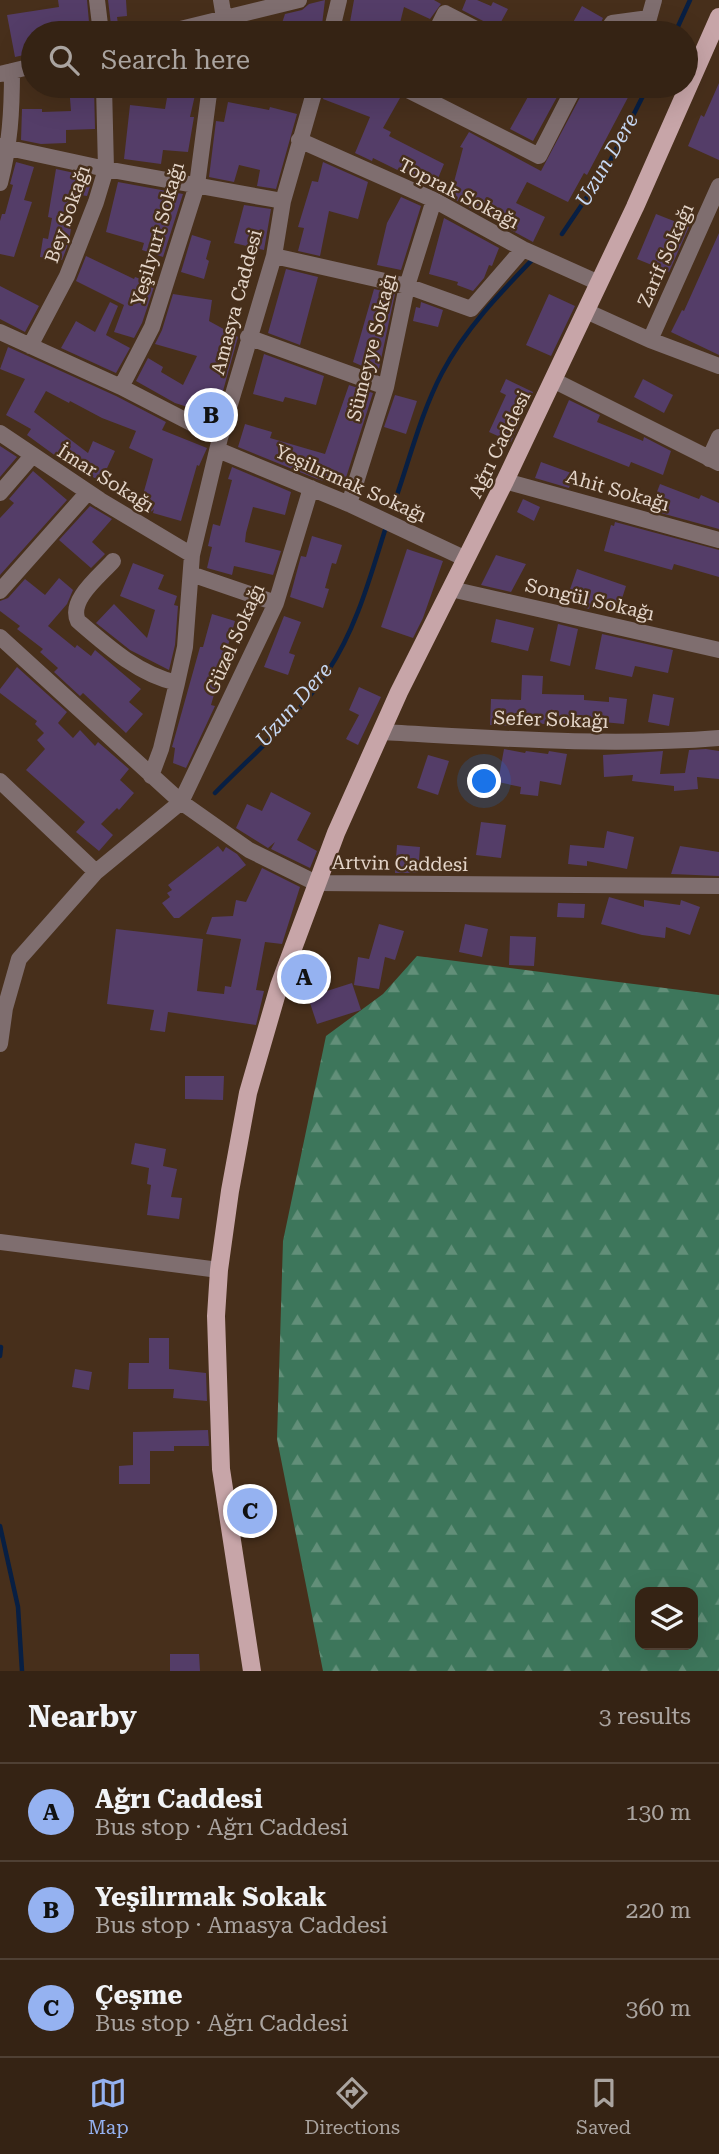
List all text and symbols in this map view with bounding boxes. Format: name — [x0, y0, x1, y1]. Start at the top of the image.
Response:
search box — [21, 21, 698, 98]
icon: search — [45, 41, 83, 79]
text: Search here — [101, 45, 250, 75]
water label: Uzun Dere — [571, 109, 643, 211]
street label: Toprak Sokağı — [394, 153, 523, 234]
street label: Yeşilyurt Sokağı — [126, 160, 189, 309]
street label: Bey Sokağı — [40, 162, 95, 266]
street label: Zarif Sokağı — [632, 200, 698, 310]
street label: Amasya Caddesi — [206, 227, 267, 377]
street label: Sümeyye Sokağı — [342, 271, 401, 423]
street label: Ağrı Caddesi — [464, 387, 535, 502]
pin: B — [188, 389, 234, 441]
street label: İmar Sokağı — [53, 440, 158, 517]
street label: Yeşilırmak Sokağı — [271, 440, 430, 527]
street label: Ahit Sokağı — [564, 465, 672, 516]
street label: Songül Sokağı — [523, 573, 657, 626]
street label: Güzel Sokağı — [200, 580, 269, 698]
water label: Uzun Dere — [251, 658, 337, 752]
street label: Sefer Sokağı — [493, 706, 609, 733]
your location — [467, 764, 501, 798]
street label: Artvin Caddesi — [332, 851, 468, 876]
pin: A — [281, 951, 327, 1003]
pin: C — [227, 1485, 273, 1537]
map controls — [635, 1587, 698, 1650]
button: layers — [635, 1587, 698, 1650]
text: Nearby — [28, 1699, 137, 1734]
text: 3 results — [599, 1703, 691, 1730]
text: Ağrı Caddesi — [95, 1784, 263, 1814]
text: A — [43, 1799, 59, 1826]
text: 130 m — [626, 1799, 691, 1826]
text: Bus stop · Ağrı Caddesi — [95, 1814, 348, 1841]
text: Yeşilırmak Sokak — [95, 1882, 327, 1912]
text: B — [43, 1897, 59, 1924]
text: 220 m — [626, 1897, 691, 1924]
text: Bus stop · Amasya Caddesi — [95, 1912, 388, 1939]
text: Çeşme — [95, 1980, 183, 2010]
text: C — [43, 1995, 59, 2022]
text: 360 m — [626, 1995, 691, 2022]
text: Bus stop · Ağrı Caddesi — [95, 2010, 348, 2037]
tab: Map — [88, 2074, 129, 2139]
tab: Directions — [304, 2074, 400, 2139]
tab: Saved — [576, 2074, 631, 2139]

